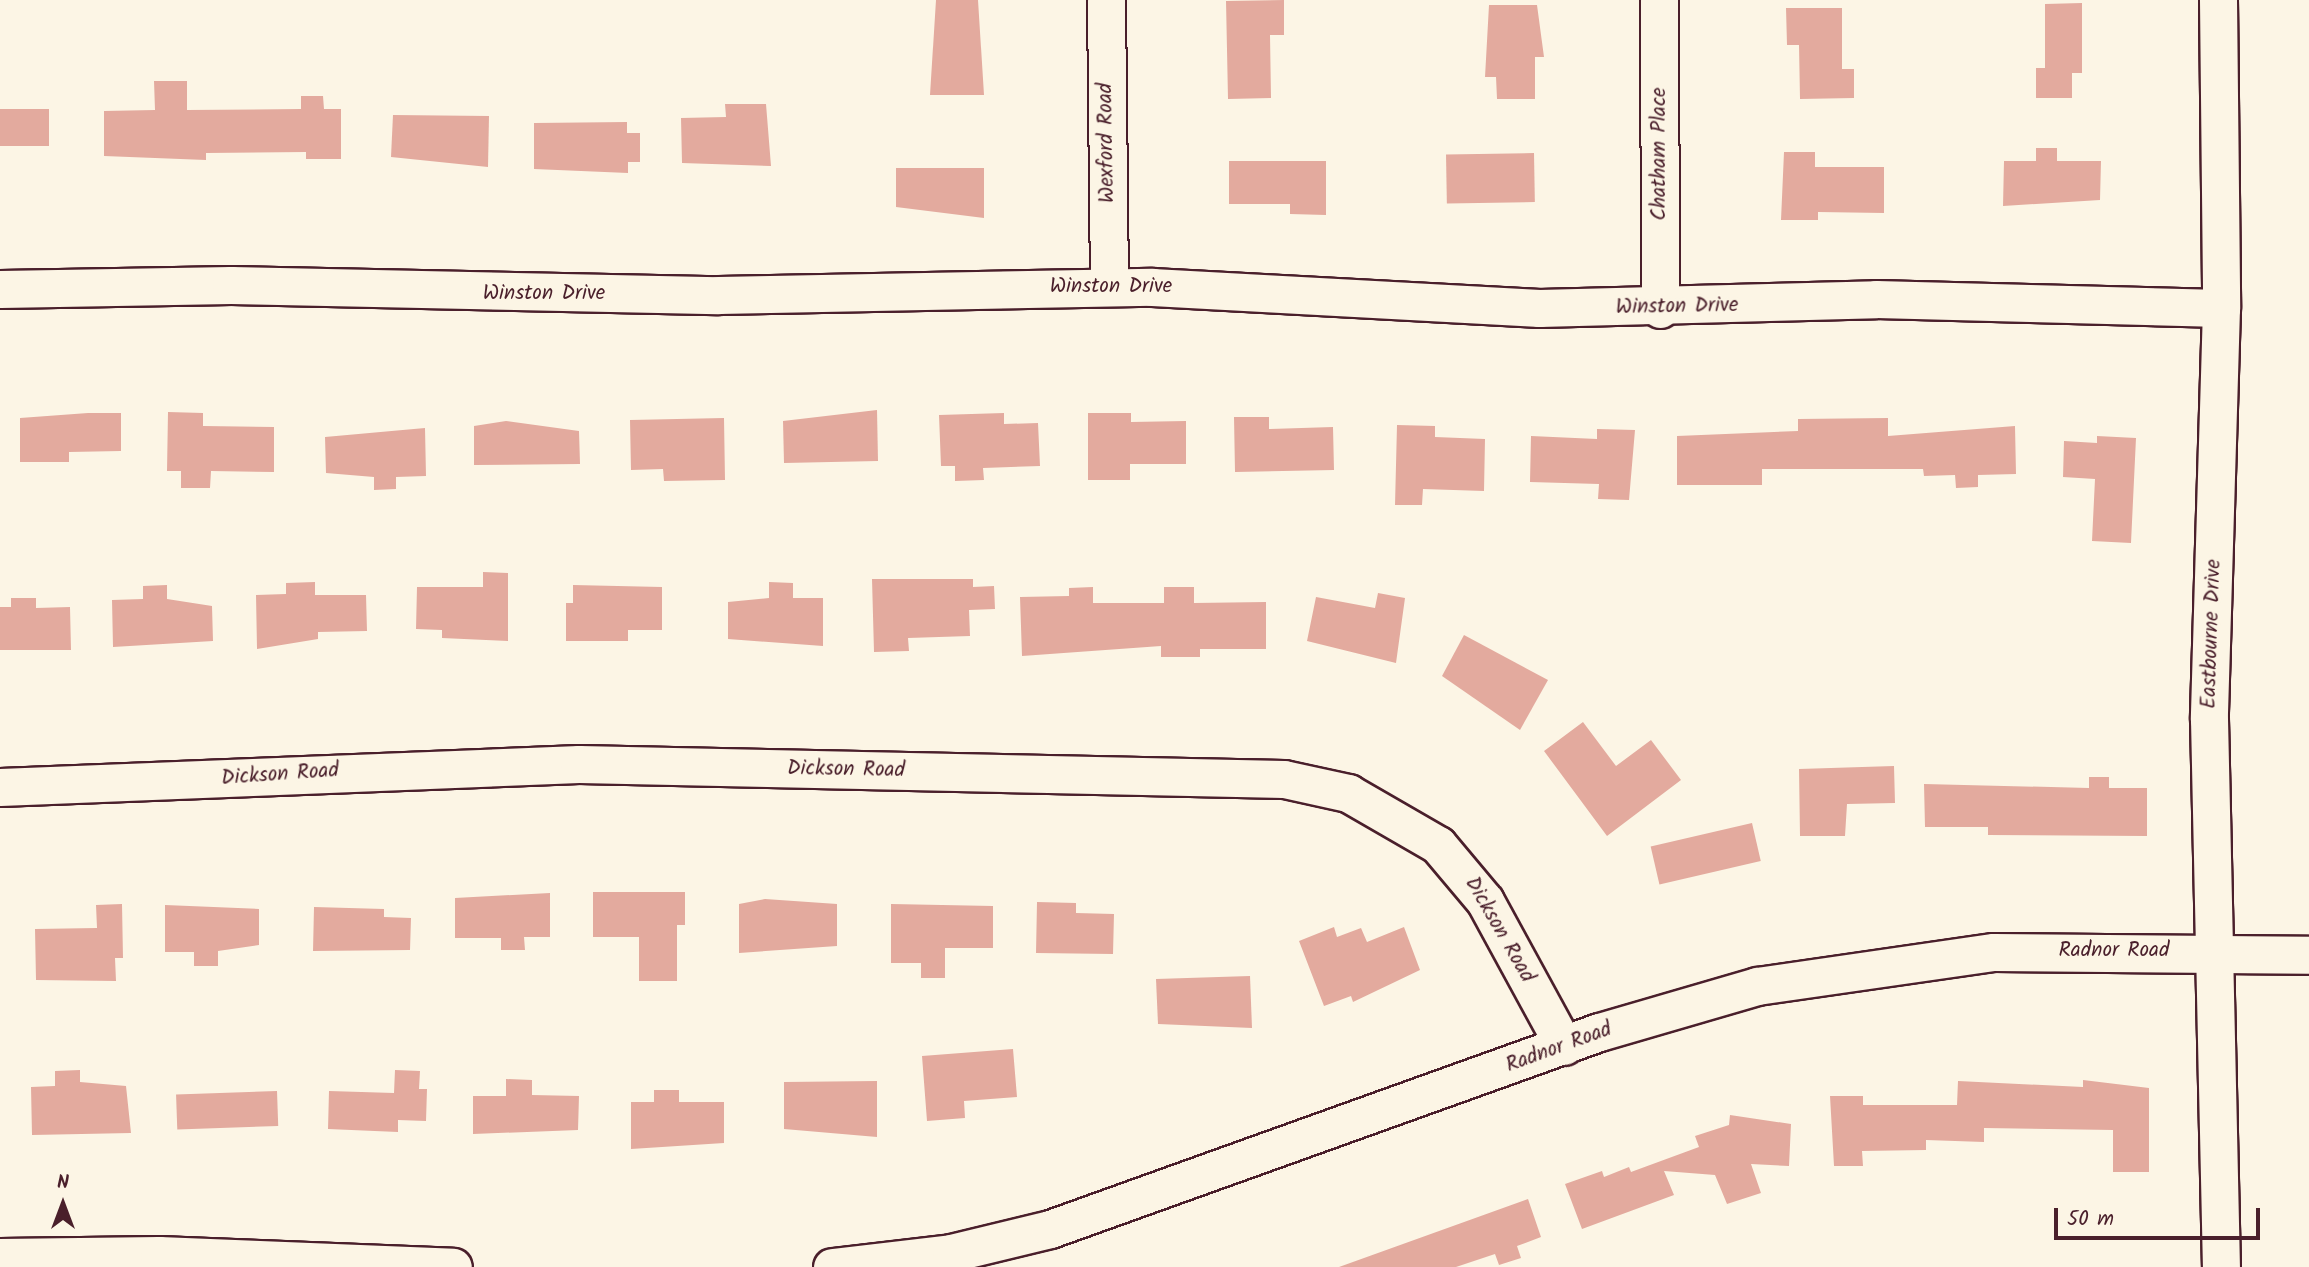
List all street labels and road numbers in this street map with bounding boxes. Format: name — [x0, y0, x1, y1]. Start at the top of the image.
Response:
street label: Wexford Road — [1093, 83, 1121, 203]
street label: Chatham Place — [1647, 87, 1673, 221]
street label: Winston Drive — [1050, 274, 1172, 300]
street label: Winston Drive — [483, 281, 605, 307]
street label: Winston Drive — [1615, 293, 1739, 321]
street label: Eastbourne Drive — [2197, 559, 2227, 709]
street label: Dickson Road — [787, 756, 905, 784]
street label: Dickson Road — [220, 758, 340, 792]
street label: Dickson Road — [1459, 873, 1539, 987]
street label: Radnor Road — [2059, 938, 2169, 964]
street label: Radnor Road — [1503, 1017, 1615, 1079]

